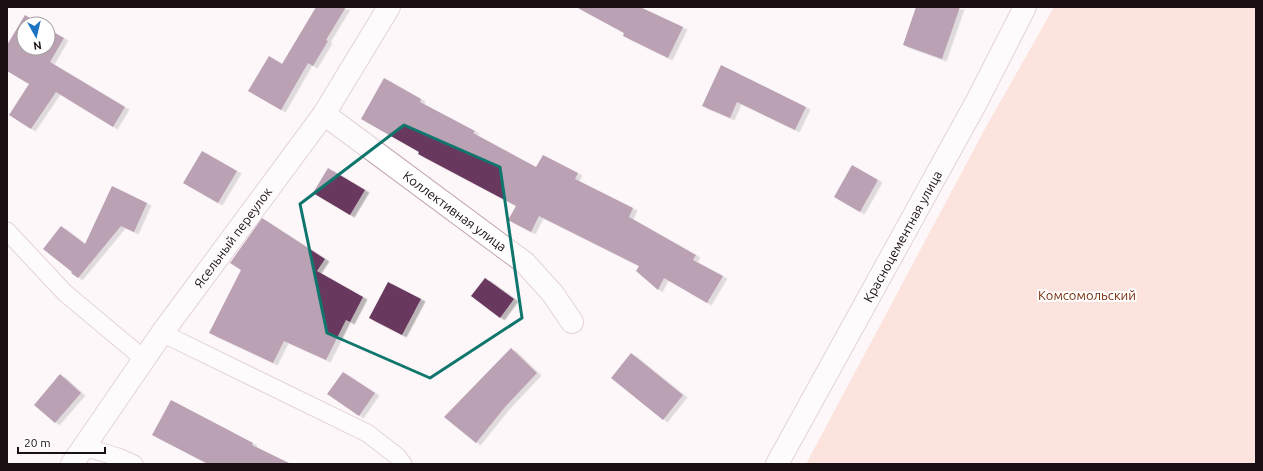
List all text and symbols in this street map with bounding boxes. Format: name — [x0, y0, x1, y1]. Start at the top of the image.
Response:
north arrow — [16, 16, 56, 56]
text: N — [32, 39, 42, 52]
street label: Коллективная улица — [401, 168, 509, 254]
street label: Красноцементная улица — [861, 168, 944, 305]
street label: Ясельный переулок — [191, 184, 275, 290]
park label: Комсомольский — [1038, 288, 1136, 302]
scale bar — [18, 429, 105, 455]
text: 20 m — [24, 436, 51, 449]

